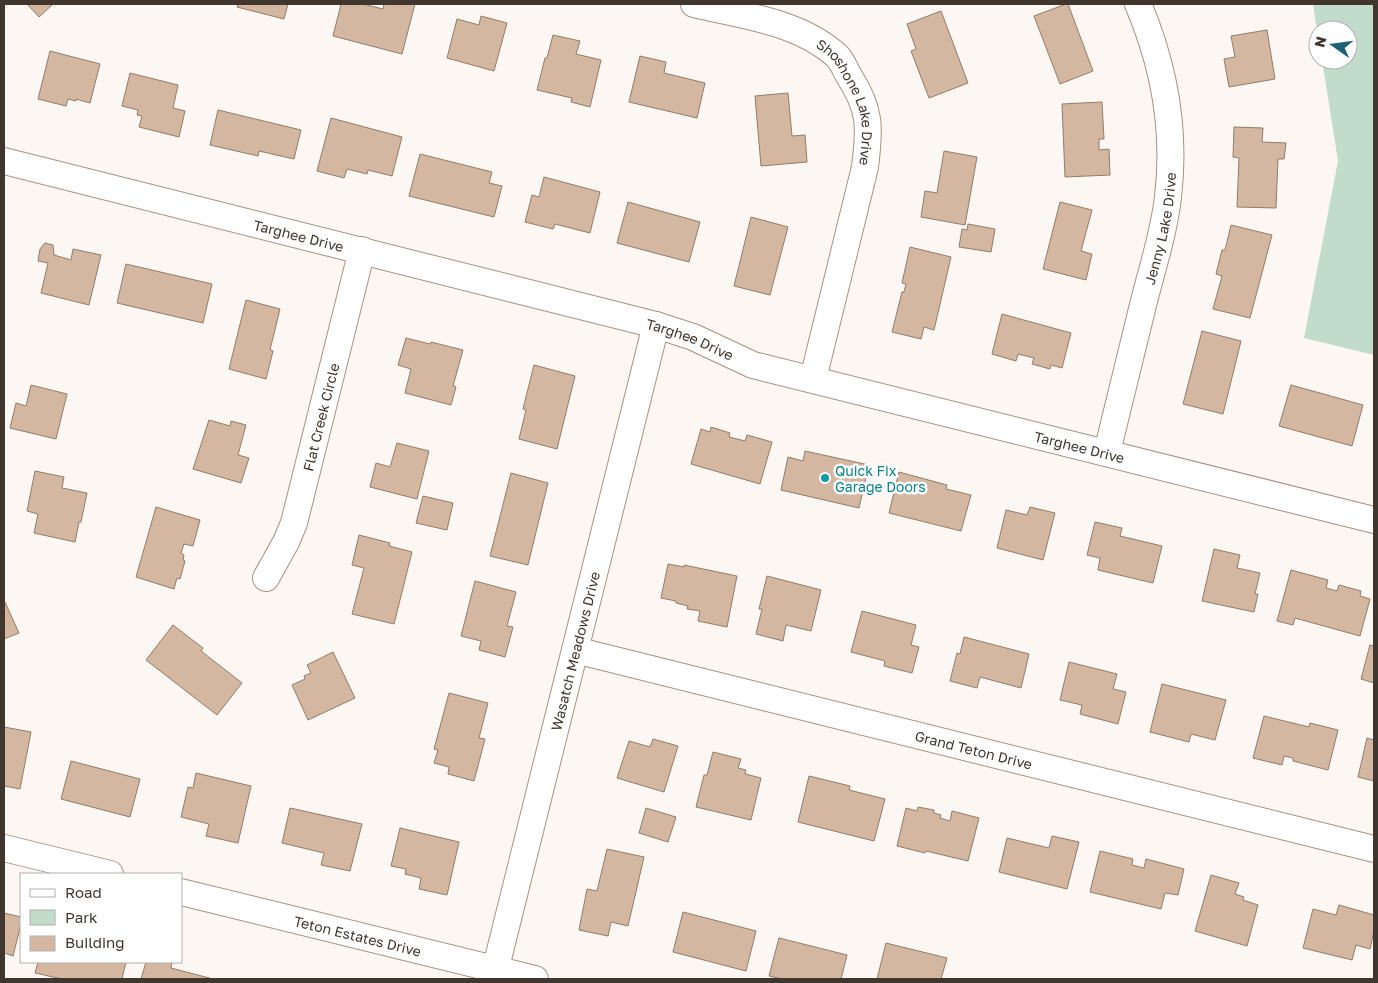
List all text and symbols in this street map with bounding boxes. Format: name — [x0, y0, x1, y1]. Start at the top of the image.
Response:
north arrow — [1308, 20, 1358, 70]
street label: Shoshone Lake Drive — [814, 35, 877, 167]
text: N — [1310, 35, 1329, 49]
street label: Jenny Lake Drive — [1140, 172, 1179, 286]
street label: Targhee Drive — [252, 216, 346, 255]
street label: Targhee Drive — [645, 314, 736, 363]
street label: Flat Creek Circle — [299, 361, 342, 473]
street label: Targhee Drive — [1033, 427, 1126, 466]
place label: Quick Fix Garage Doors — [835, 462, 926, 495]
marker: Quick Fix Garage Doors — [819, 472, 831, 484]
street label: Wasatch Meadows Drive — [547, 570, 603, 732]
street label: Grand Teton Drive — [913, 727, 1034, 772]
legend — [20, 873, 182, 963]
text: Road — [65, 883, 102, 901]
text: Park — [65, 908, 98, 926]
street label: Teton Estates Drive — [292, 912, 423, 959]
text: Building — [65, 933, 125, 951]

